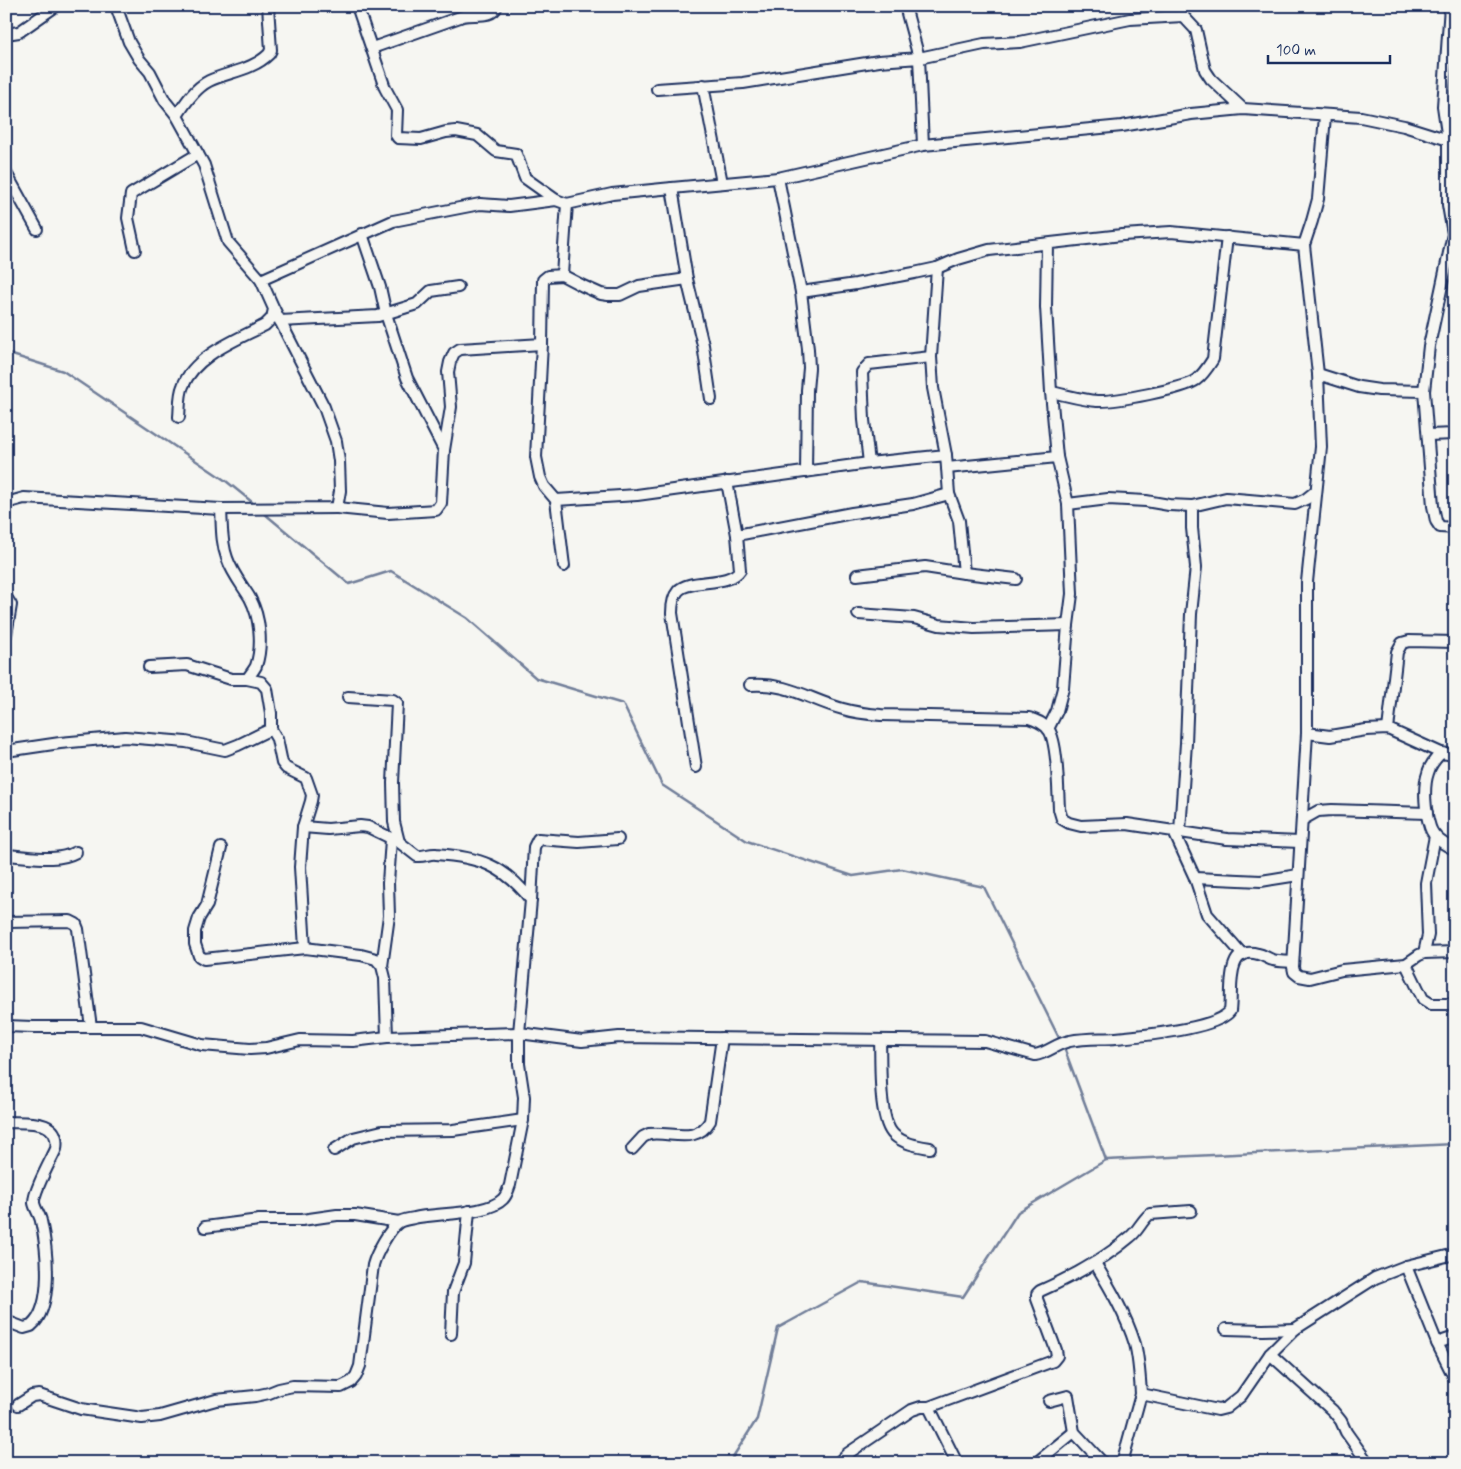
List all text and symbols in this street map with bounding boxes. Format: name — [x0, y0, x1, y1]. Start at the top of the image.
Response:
scale bar — [1268, 32, 1391, 64]
text: 100 m — [1276, 41, 1316, 61]

